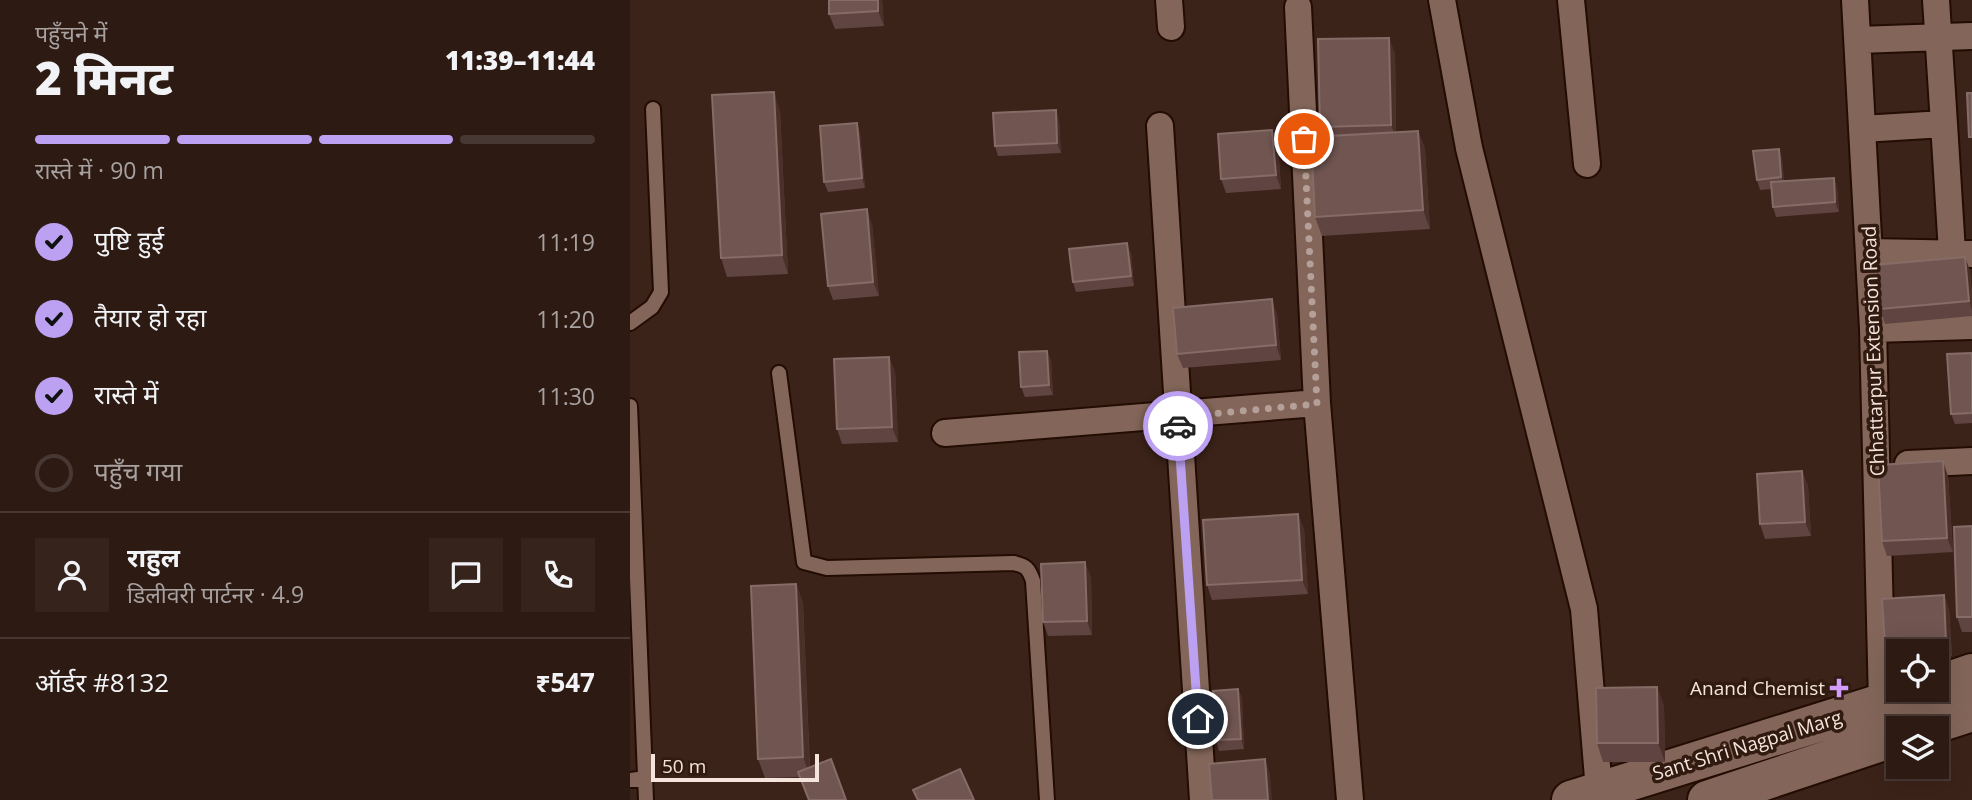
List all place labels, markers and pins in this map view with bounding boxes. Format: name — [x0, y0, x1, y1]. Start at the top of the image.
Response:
pin — [1274, 109, 1334, 169]
place label: Anand Chemist — [1690, 675, 1825, 701]
marker: Anand Chemist — [1831, 680, 1847, 696]
pin — [1168, 689, 1228, 749]

